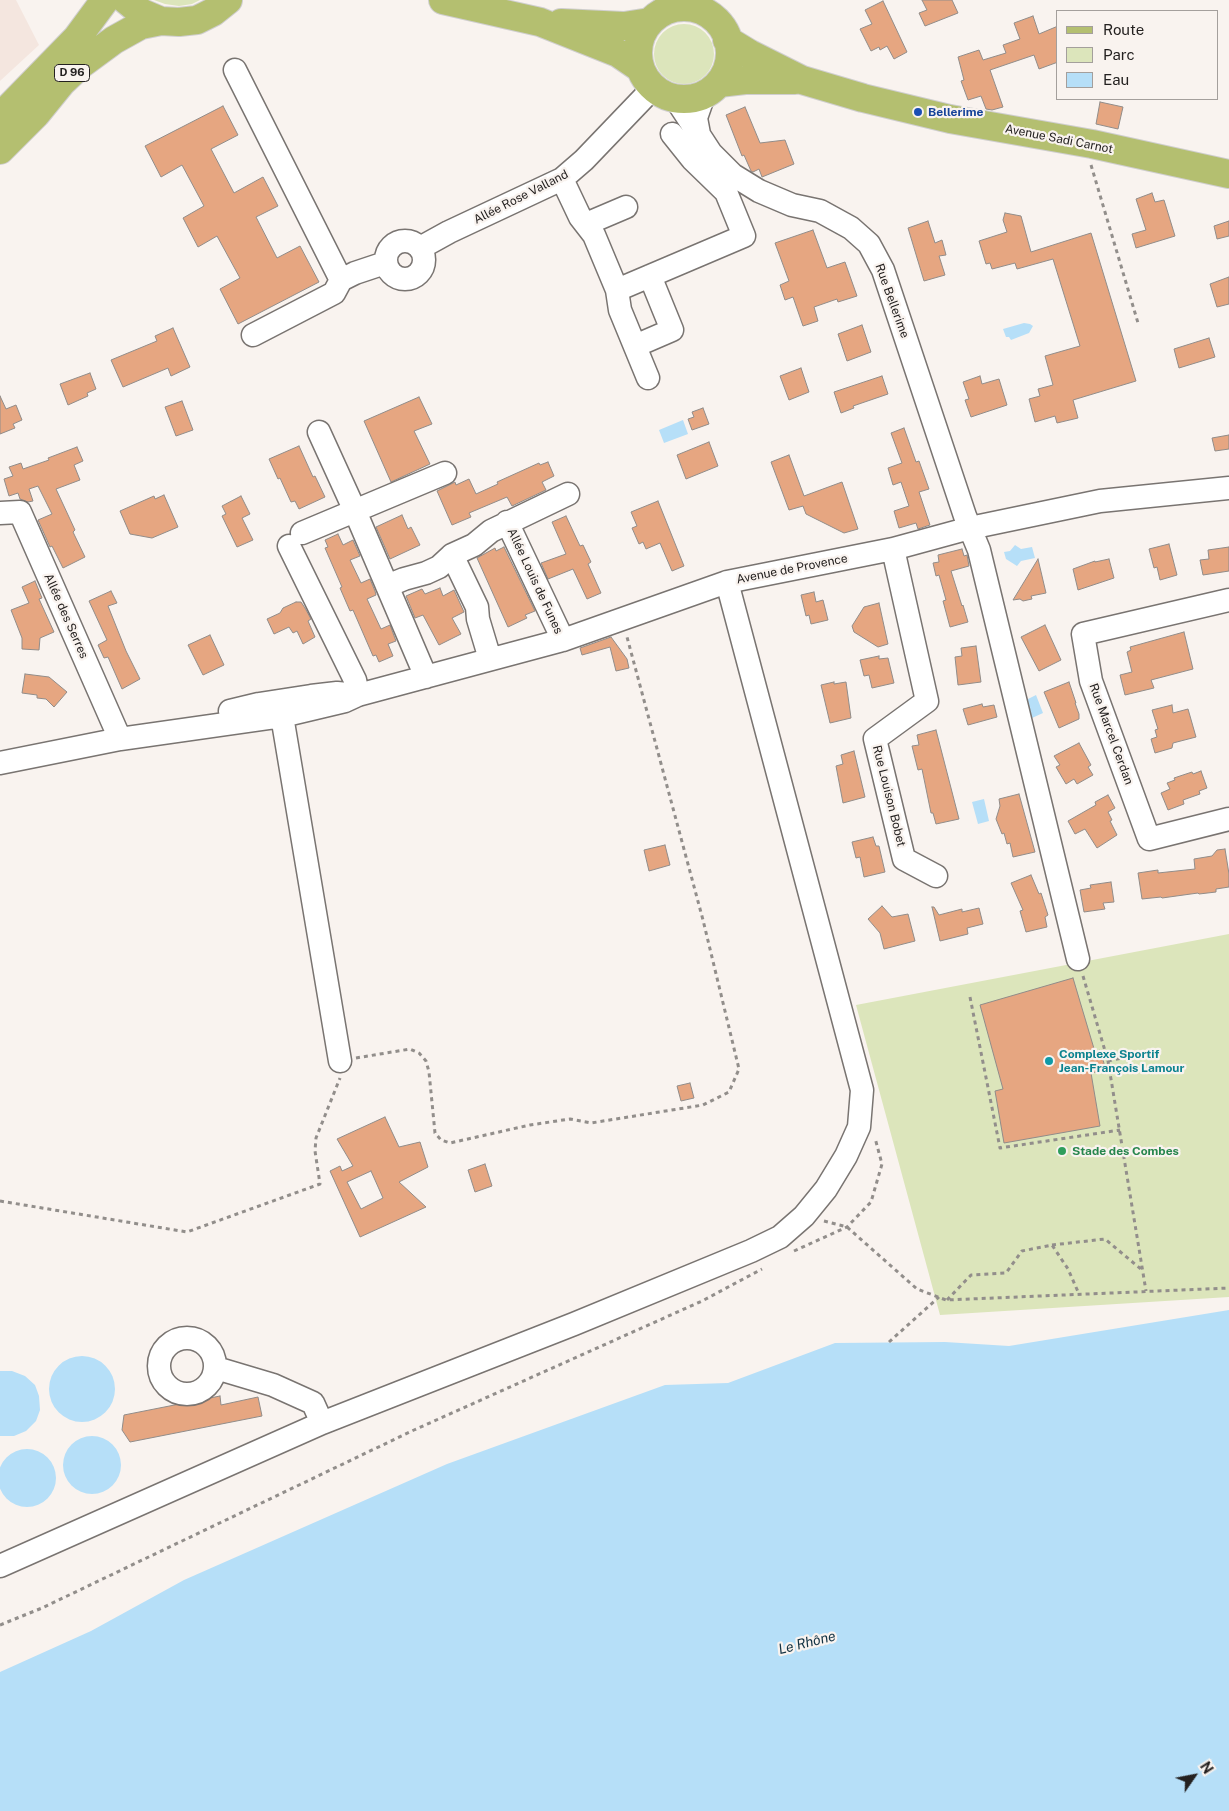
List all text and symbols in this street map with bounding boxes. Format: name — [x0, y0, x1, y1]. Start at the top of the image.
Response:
legend — [1056, 10, 1219, 100]
text: Route — [1103, 21, 1144, 38]
text: Parc — [1103, 46, 1135, 63]
road number: D 96 — [54, 64, 90, 82]
text: Eau — [1103, 71, 1129, 88]
place label: Bellerime — [928, 105, 983, 119]
marker: Bellerime — [912, 106, 924, 118]
street label: Avenue Sadi Carnot — [1004, 121, 1114, 157]
street label: Allée Rose Valland — [471, 167, 571, 227]
street label: Rue Bellerime — [872, 262, 912, 340]
street label: Allée Louis de Funes — [504, 526, 566, 636]
street label: Avenue de Provence — [735, 551, 849, 587]
street label: Allée des Serres — [41, 571, 91, 661]
street label: Rue Marcel Cerdan — [1086, 681, 1136, 787]
street label: Rue Louison Bobet — [869, 744, 909, 848]
place label: Complexe Sportif Jean-François Lamour — [1059, 1047, 1184, 1075]
marker: Complexe Sportif Jean-François Lamour — [1043, 1055, 1055, 1067]
place label: Stade des Combes — [1072, 1144, 1179, 1158]
marker: Stade des Combes — [1056, 1145, 1068, 1157]
water label: Le Rhône — [777, 1628, 837, 1658]
north arrow — [1169, 1751, 1219, 1801]
text: N — [1197, 1759, 1216, 1777]

